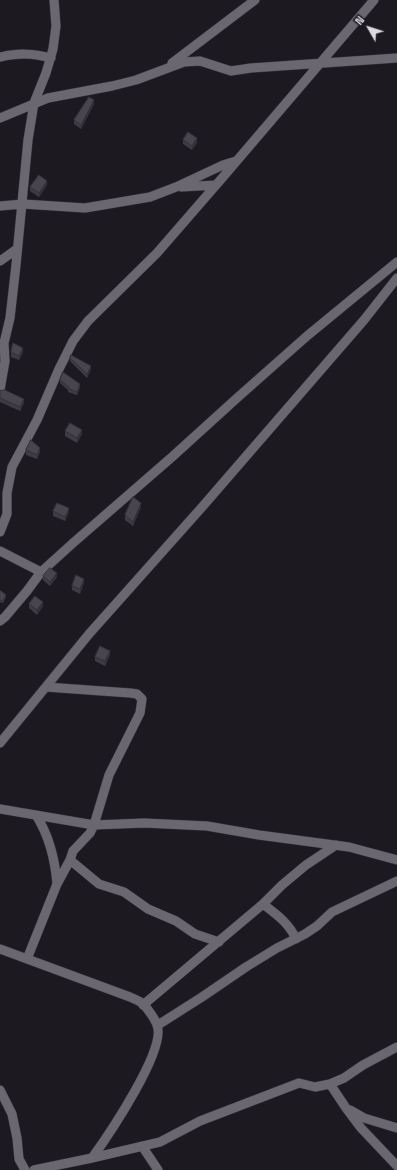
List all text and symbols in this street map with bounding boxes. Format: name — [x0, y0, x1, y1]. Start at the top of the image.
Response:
north arrow — [349, 8, 389, 48]
text: N — [352, 13, 367, 28]

